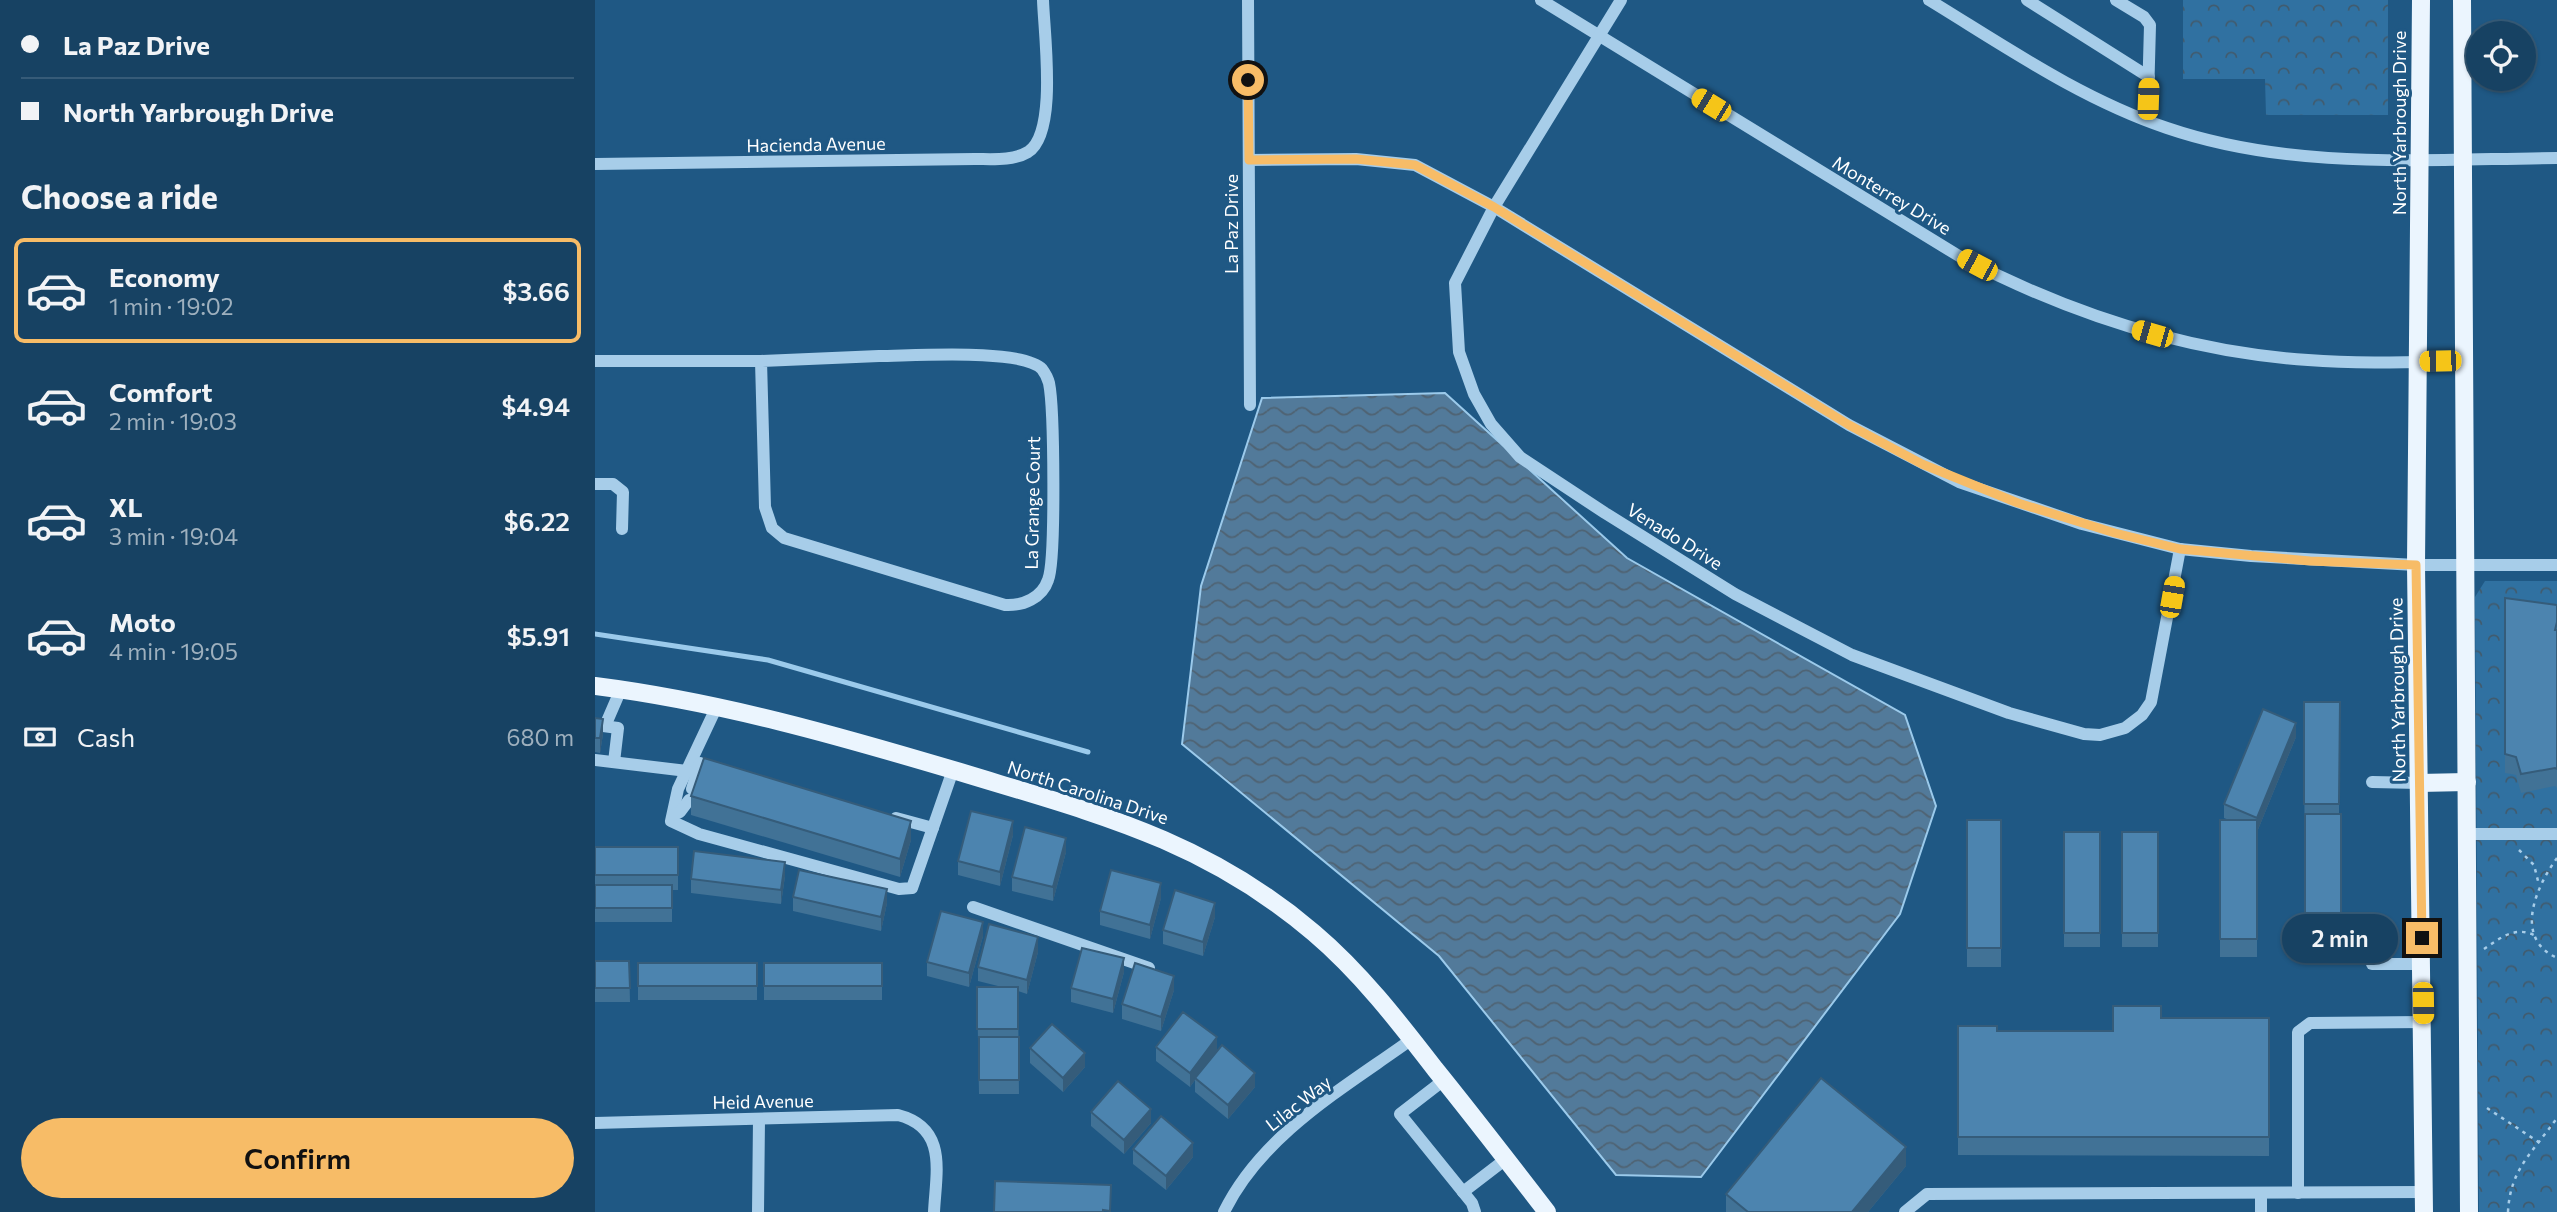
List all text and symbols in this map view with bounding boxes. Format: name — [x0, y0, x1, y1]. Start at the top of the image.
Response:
map controls — [2466, 21, 2536, 91]
button: locate — [2466, 21, 2536, 91]
text: La Paz Drive — [63, 29, 210, 60]
street label: North Yarbrough Drive — [2388, 31, 2410, 215]
route start — [1232, 64, 1264, 96]
car — [2137, 78, 2160, 120]
car — [1688, 85, 1735, 125]
text: North Yarbrough Drive — [63, 96, 334, 127]
street label: Hacienda Avenue — [746, 132, 886, 156]
street label: Monterrey Drive — [1829, 151, 1955, 239]
street label: La Paz Drive — [1220, 174, 1242, 274]
text: Choose a ride — [21, 176, 218, 216]
car — [1954, 246, 2001, 284]
icon: car — [25, 259, 88, 322]
text: Economy — [109, 261, 220, 292]
text: $3.66 — [502, 275, 570, 306]
text: 1 min · 19:02 — [109, 292, 234, 320]
car — [2129, 318, 2176, 350]
car — [2419, 350, 2462, 372]
icon: car — [25, 374, 88, 437]
text: Comfort — [109, 376, 212, 407]
text: $4.94 — [501, 390, 570, 421]
text: 2 min · 19:03 — [109, 407, 237, 435]
street label: La Grange Court — [1020, 436, 1044, 570]
icon: car — [25, 489, 88, 552]
text: XL — [109, 491, 143, 522]
street label: Venado Drive — [1623, 498, 1727, 574]
text: $6.22 — [504, 505, 570, 536]
text: 3 min · 19:04 — [109, 522, 238, 550]
car — [2159, 574, 2186, 620]
street label: North Yarbrough Drive — [2384, 598, 2410, 782]
icon: car — [25, 604, 88, 667]
text: Moto — [109, 606, 176, 637]
text: $5.91 — [507, 620, 570, 651]
text: 4 min · 19:05 — [109, 637, 238, 665]
icon: cash — [21, 718, 59, 756]
text: Cash — [77, 721, 135, 752]
text: 680 m — [507, 723, 574, 751]
street label: North Carolina Drive — [1005, 756, 1171, 828]
callout: 2 min — [2282, 914, 2397, 962]
route end — [2406, 922, 2438, 954]
text: 2 min — [2312, 924, 2368, 952]
car — [2413, 982, 2434, 1024]
street label: Lilac Way — [1261, 1071, 1335, 1135]
street label: Heid Avenue — [712, 1089, 814, 1113]
button: Confirm — [21, 1118, 574, 1198]

